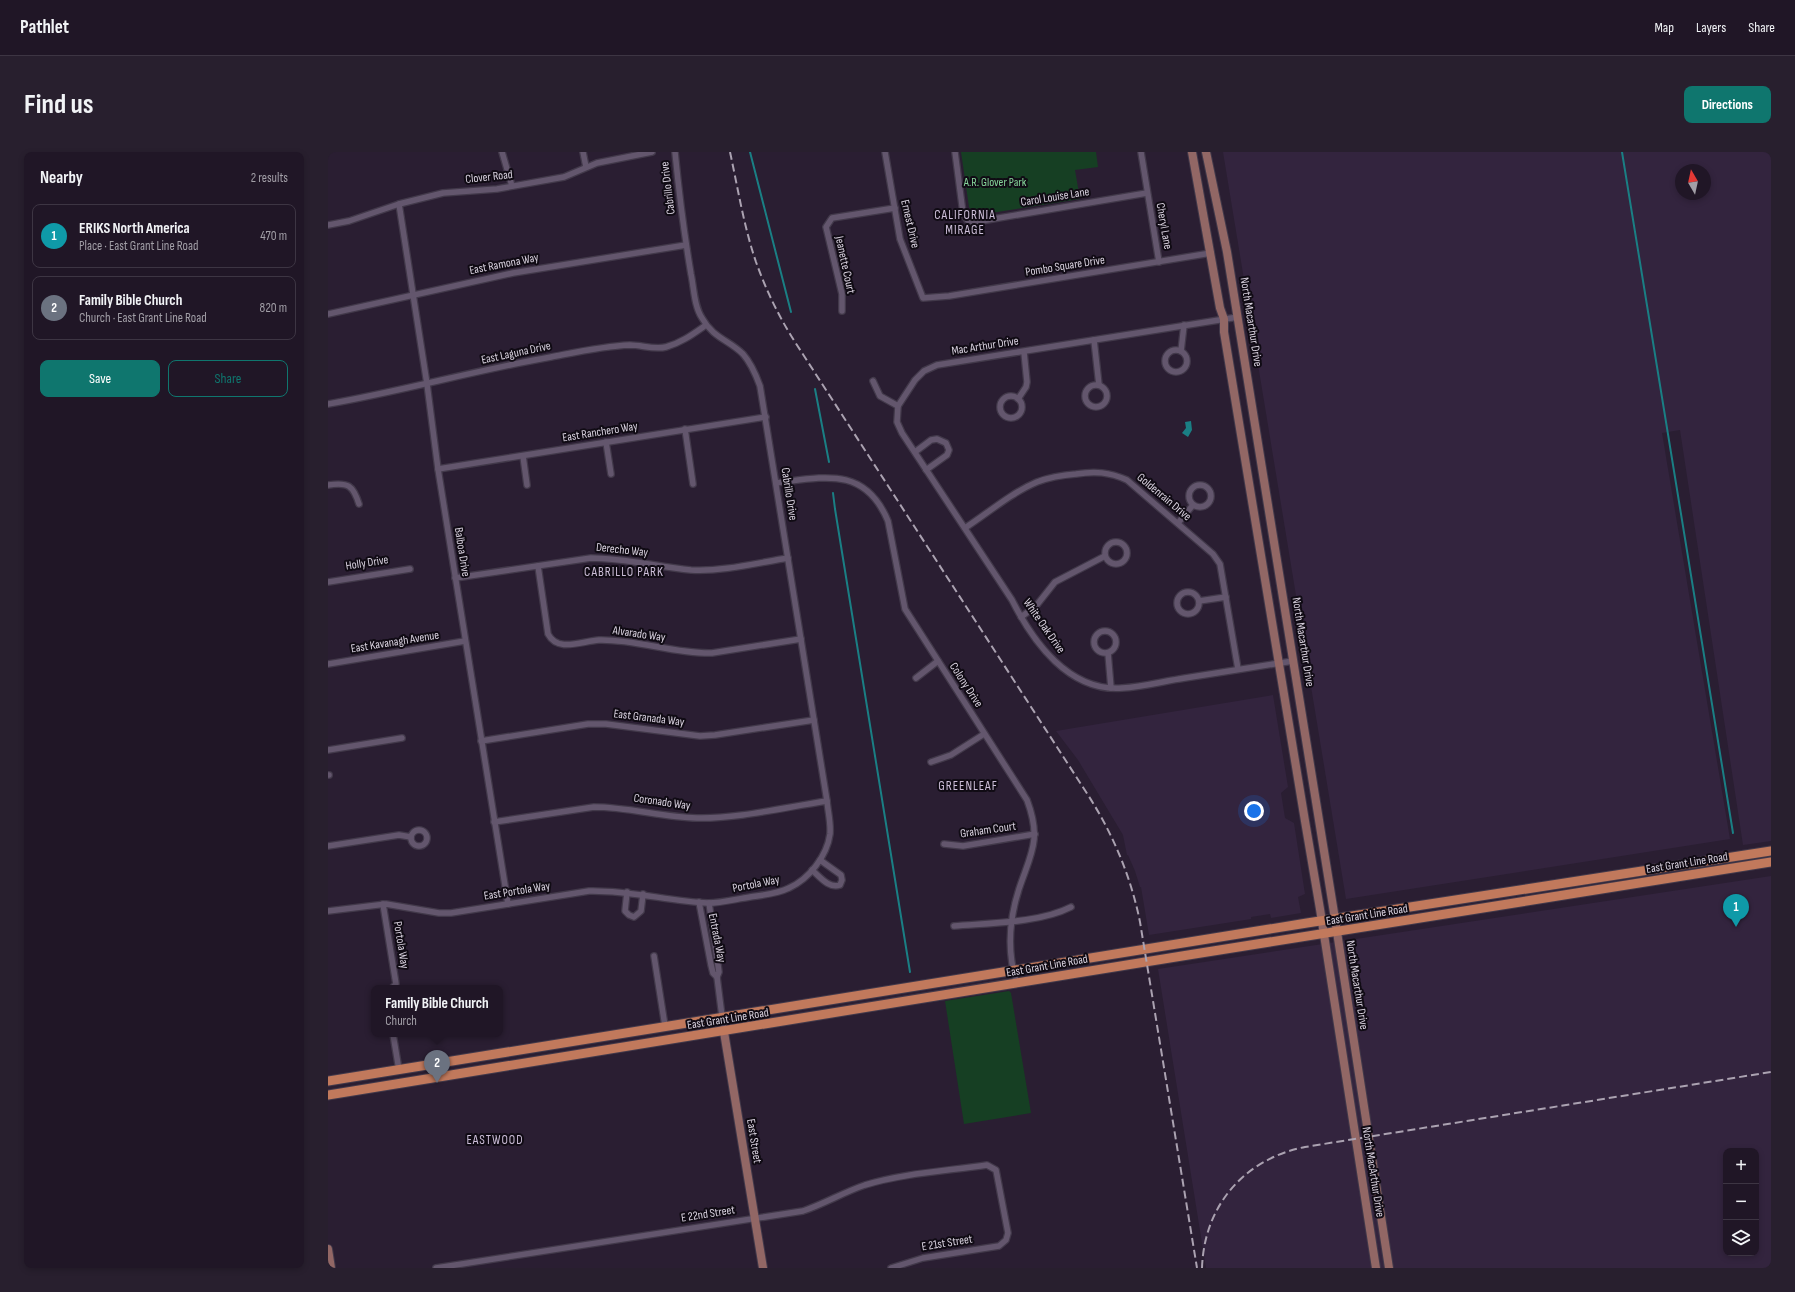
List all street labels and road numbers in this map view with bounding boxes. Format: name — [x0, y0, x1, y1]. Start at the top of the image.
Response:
street label: Cabrillo Drive — [657, 161, 679, 215]
street label: Clover Road — [465, 167, 513, 187]
street label: Carol Louise Lane — [1020, 184, 1091, 210]
street label: Ernest Drive — [897, 198, 923, 250]
street label: Cheryl Lane — [1153, 201, 1176, 251]
street label: Jeanette Court — [831, 234, 859, 296]
street label: East Ramona Way — [468, 250, 540, 278]
street label: Pombo Square Drive — [1024, 252, 1106, 280]
street label: North Macarthur Drive — [1237, 276, 1265, 368]
street label: Mac Arthur Drive — [950, 333, 1020, 359]
street label: East Laguna Drive — [480, 338, 552, 368]
street label: East Ranchero Way — [561, 419, 639, 445]
street label: Cabrillo Drive — [777, 467, 801, 522]
street label: Goldenrain Drive — [1134, 470, 1194, 524]
street label: Balboa Drive — [451, 526, 473, 578]
street label: Derecho Way — [595, 540, 649, 560]
street label: Holly Drive — [345, 552, 390, 574]
street label: White Oak Drive — [1020, 596, 1068, 656]
street label: North Macarthur Drive — [1289, 596, 1317, 688]
street label: Alvarado Way — [611, 623, 667, 645]
street label: East Kavanagh Avenue — [350, 628, 440, 656]
street label: Colony Drive — [946, 660, 986, 710]
street label: East Granada Way — [613, 706, 686, 730]
street label: Coronado Way — [633, 791, 692, 813]
street label: Graham Court — [959, 819, 1017, 841]
street label: East Grant Line Road — [1645, 849, 1729, 877]
street label: Portola Way — [731, 872, 781, 896]
street label: East Portola Way — [483, 878, 552, 904]
street label: East Grant Line Road — [1325, 901, 1409, 929]
street label: Entrada Way — [705, 912, 729, 964]
street label: Portola Way — [390, 920, 412, 970]
street label: North Macarthur Drive — [1343, 939, 1371, 1031]
street label: East Grant Line Road — [1005, 951, 1089, 981]
street label: East Grant Line Road — [686, 1005, 770, 1033]
street label: East Street — [743, 1118, 765, 1165]
street label: North MacArthur Drive — [1358, 1126, 1388, 1218]
street label: E 22nd Street — [680, 1202, 736, 1226]
street label: E 21st Street — [921, 1232, 974, 1254]

